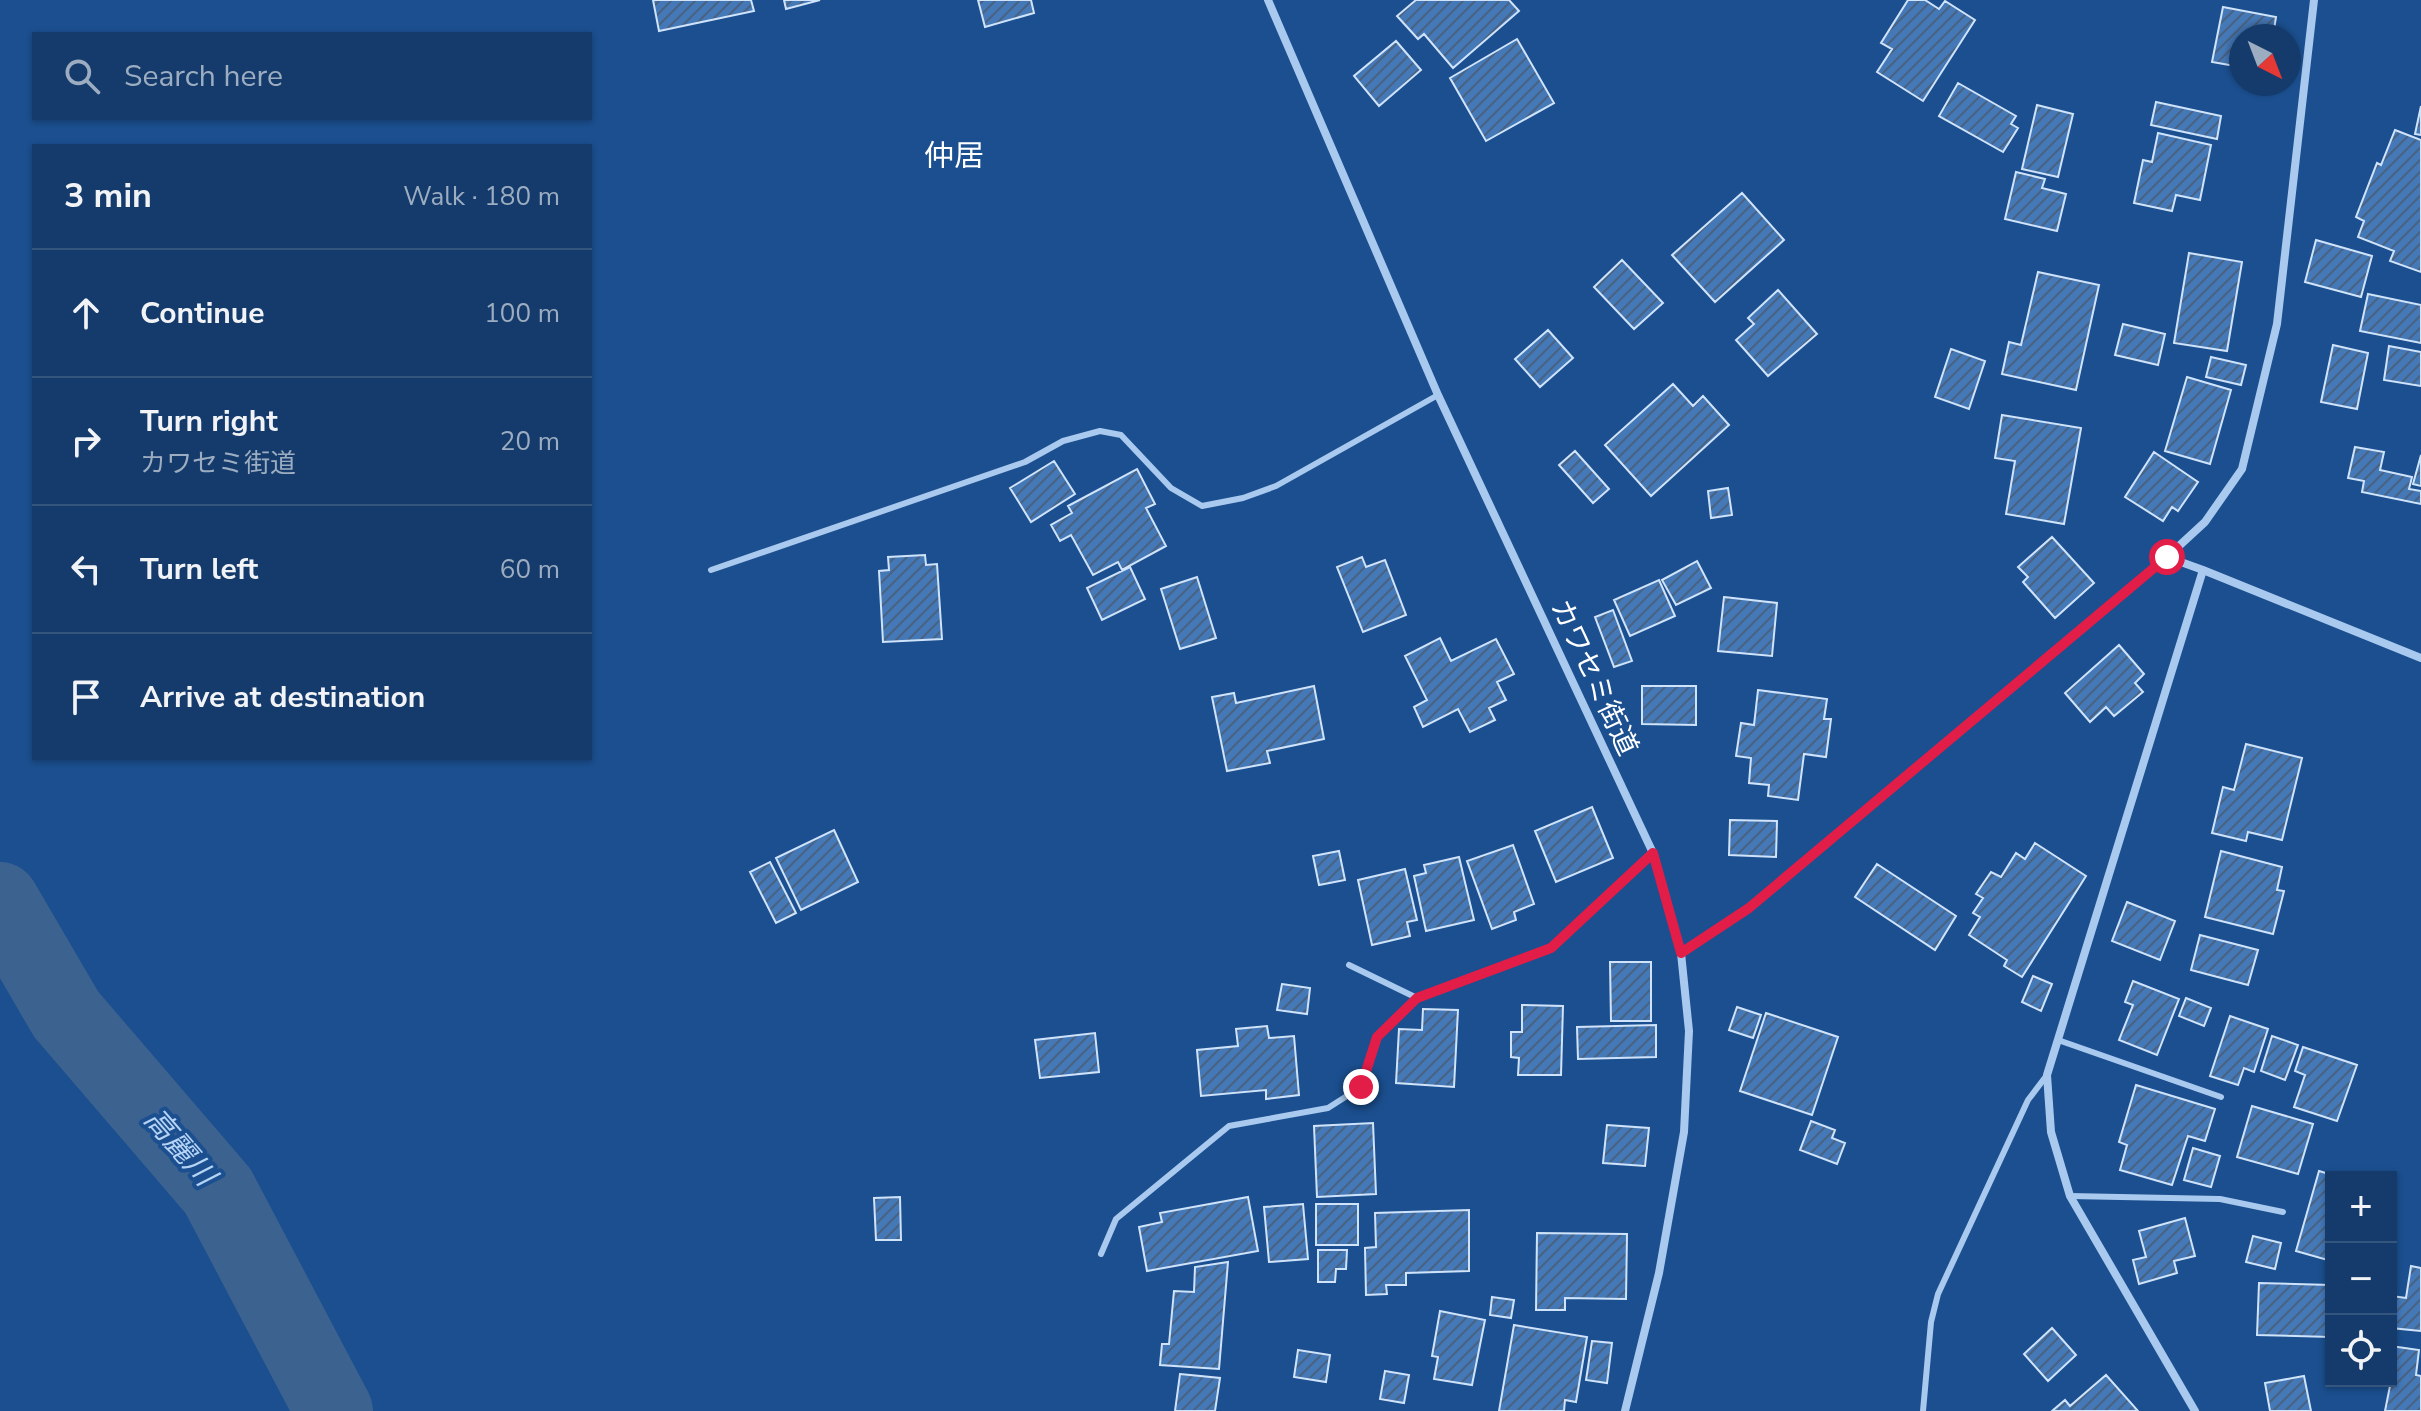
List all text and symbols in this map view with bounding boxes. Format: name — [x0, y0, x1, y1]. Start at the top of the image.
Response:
north arrow — [2229, 24, 2301, 96]
search box — [32, 32, 592, 120]
icon: search — [60, 54, 104, 98]
text: Search here — [124, 56, 283, 97]
district label: 仲居 — [924, 136, 984, 177]
text: 3 min — [64, 173, 152, 219]
text: Walk · 180 m — [403, 179, 560, 214]
icon: ahead — [64, 291, 108, 335]
text: Continue — [140, 293, 265, 334]
text: 100 m — [484, 296, 560, 331]
text: Turn right — [140, 401, 278, 442]
icon: right — [64, 419, 108, 463]
text: 20 m — [500, 424, 560, 459]
text: カワセミ街道 — [140, 446, 296, 481]
route start — [2149, 539, 2185, 575]
icon: left — [64, 547, 108, 591]
text: Turn left — [140, 549, 258, 590]
text: 60 m — [500, 552, 560, 587]
street label: カワセミ街道 — [1541, 593, 1647, 762]
icon: arrive — [64, 675, 108, 719]
text: Arrive at destination — [140, 677, 425, 718]
route end — [1343, 1069, 1379, 1105]
water label: 高麗川 — [135, 1100, 227, 1197]
map controls — [2325, 1171, 2397, 1387]
button: + — [2325, 1171, 2397, 1243]
button: − — [2325, 1243, 2397, 1315]
button: locate — [2325, 1315, 2397, 1387]

